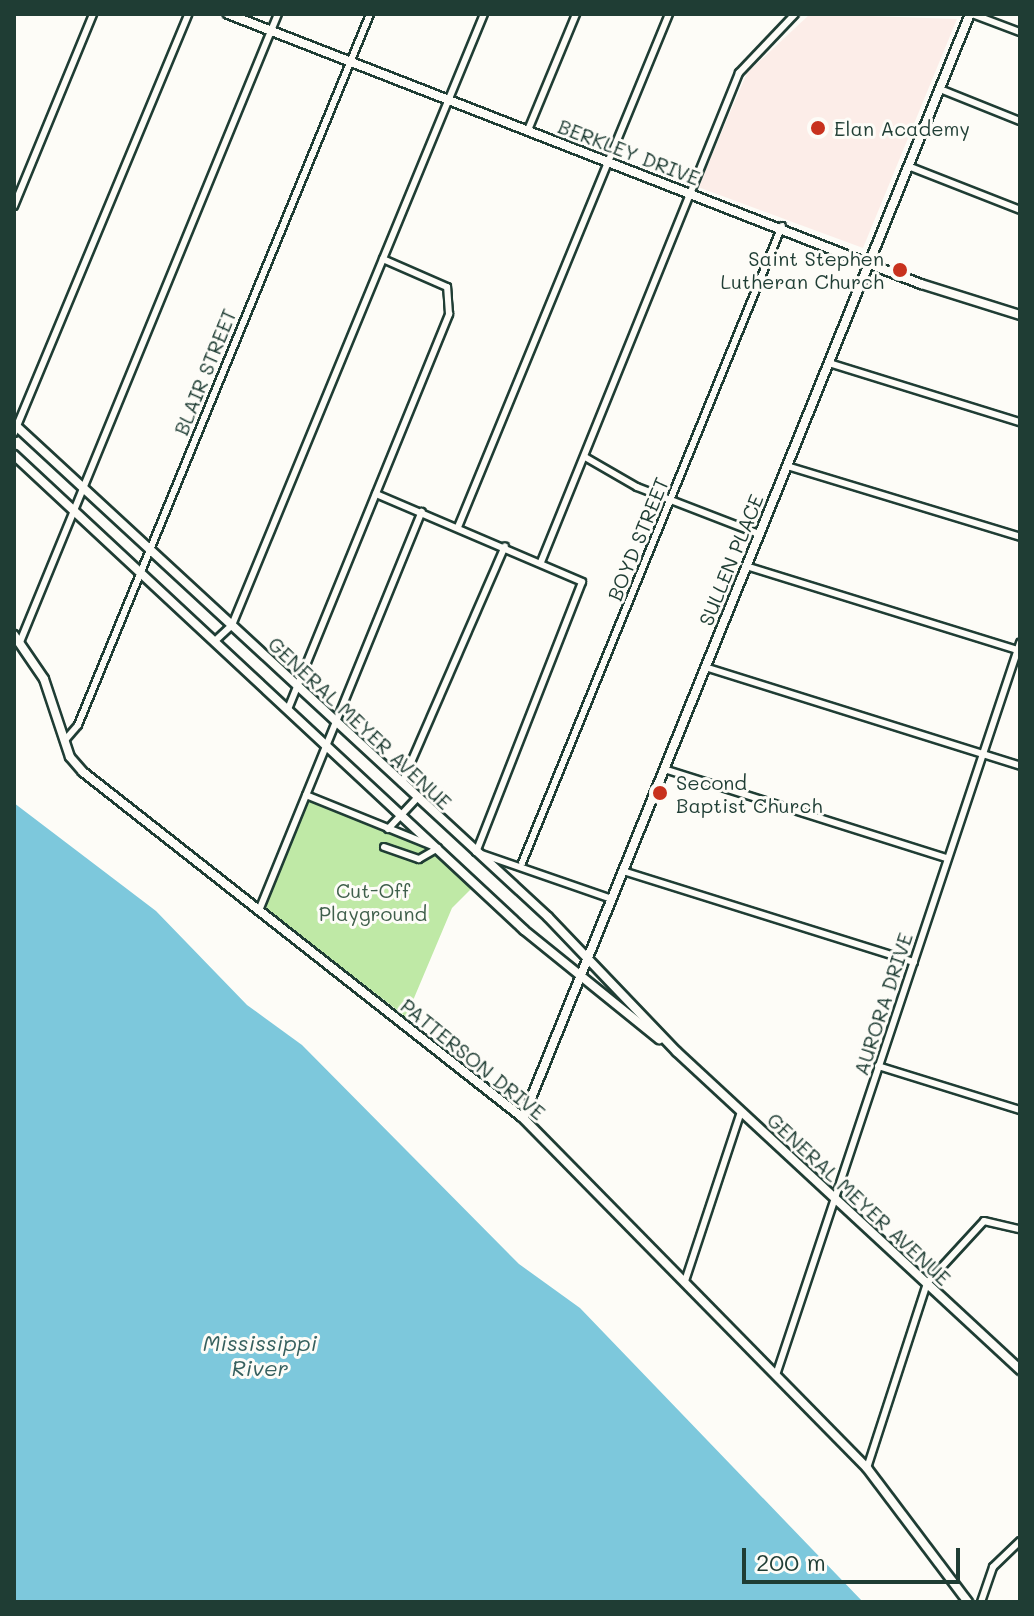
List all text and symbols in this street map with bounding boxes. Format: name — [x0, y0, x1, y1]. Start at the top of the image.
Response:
street label: BERKLEY DRIVE — [555, 114, 703, 190]
place label: Elan Academy — [834, 116, 970, 140]
marker: Elan Academy — [809, 119, 827, 137]
place label: Saint Stephen Lutheran Church — [721, 246, 884, 293]
marker: Saint Stephen Lutheran Church — [891, 261, 909, 279]
street label: BLAIR STREET — [169, 305, 241, 439]
street label: BOYD STREET — [602, 474, 674, 604]
street label: SULLEN PLACE — [694, 491, 768, 629]
street label: GENERAL MEYER AVENUE — [263, 632, 457, 814]
place label: Second Baptist Church — [676, 770, 823, 817]
marker: Second Baptist Church — [651, 784, 669, 802]
park label: Cut-Off Playground — [319, 879, 427, 926]
street label: AURORA DRIVE — [849, 930, 917, 1078]
street label: PATTERSON DRIVE — [396, 993, 550, 1125]
street label: GENERAL MEYER AVENUE — [762, 1108, 956, 1290]
water label: Mississippi River — [203, 1329, 317, 1380]
scale bar — [746, 1532, 964, 1582]
text: 200 m — [756, 1546, 826, 1577]

